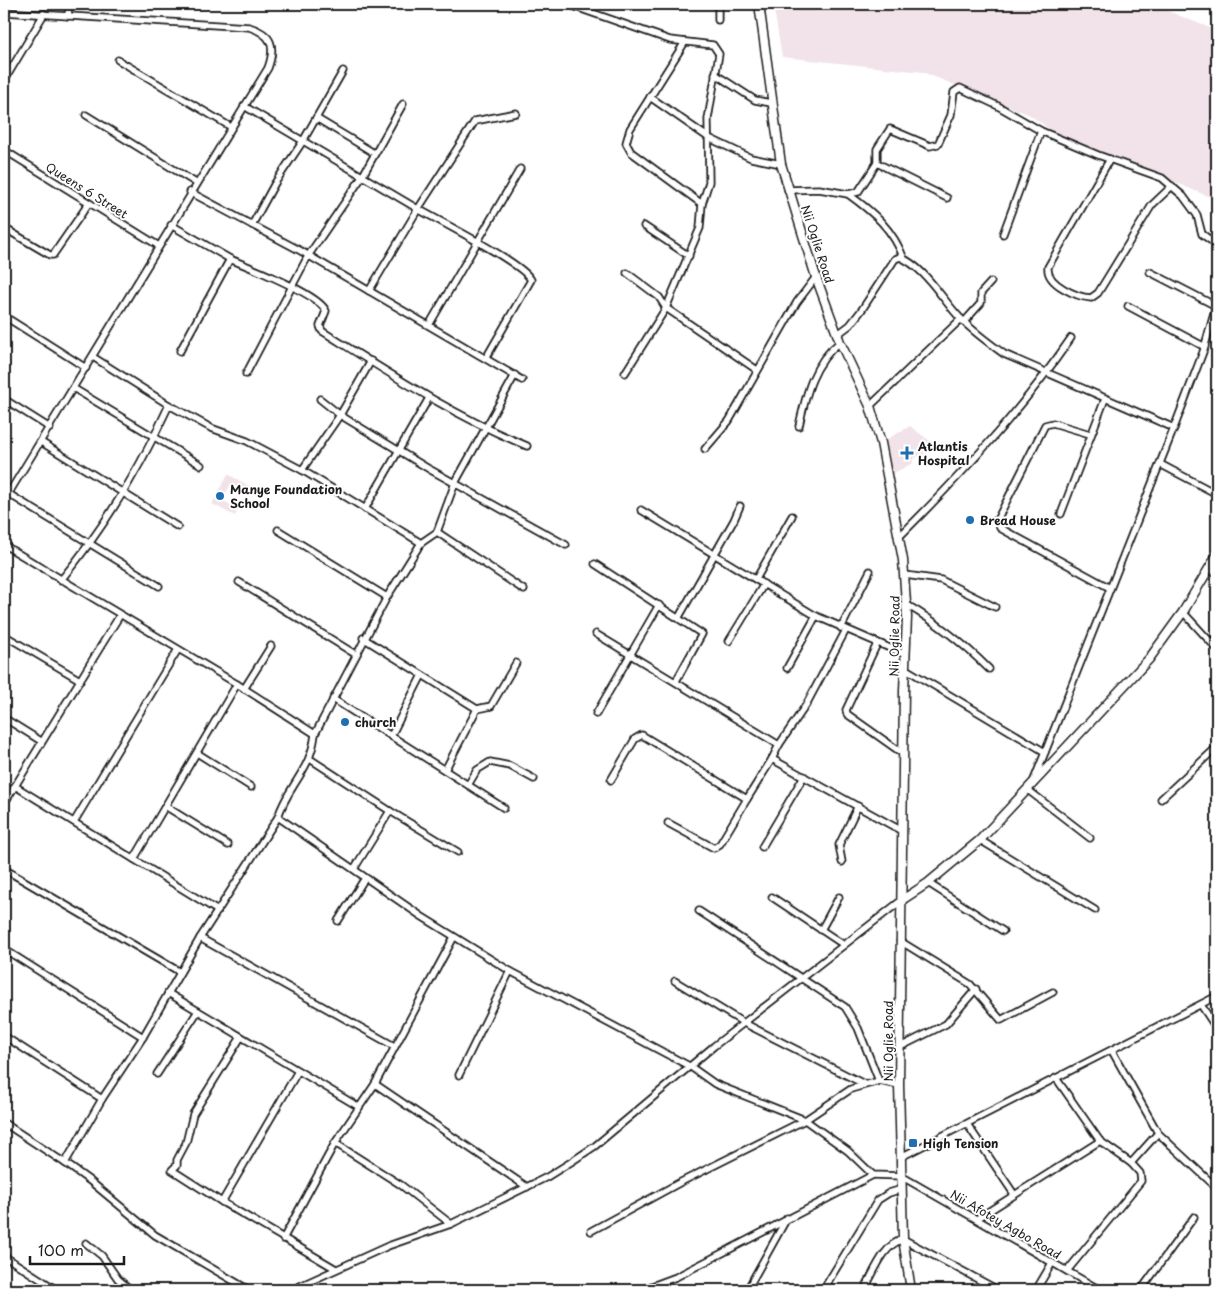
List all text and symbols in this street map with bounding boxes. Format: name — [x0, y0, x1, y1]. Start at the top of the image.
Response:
street label: Queens 6 Street — [42, 158, 132, 223]
street label: Nii Oglie Road — [797, 203, 839, 285]
place label: Atlantis Hospital — [917, 437, 970, 469]
marker: Atlantis Hospital — [900, 446, 914, 460]
place label: Manye Foundation School — [230, 480, 342, 512]
marker: Manye Foundation School — [214, 490, 226, 502]
place label: Bread House — [980, 511, 1056, 529]
marker: Bread House — [964, 514, 976, 526]
street label: Nii Oglie Road — [884, 595, 904, 677]
place label: church — [355, 713, 396, 731]
marker: church — [339, 716, 351, 728]
street label: Nii Oglie Road — [879, 1000, 897, 1082]
place label: High Tension — [923, 1134, 999, 1152]
marker: High Tension — [907, 1137, 919, 1149]
street label: Nii Afotey Agbo Road — [947, 1185, 1065, 1263]
scale bar — [30, 1234, 124, 1266]
text: 100 m — [38, 1238, 84, 1261]

